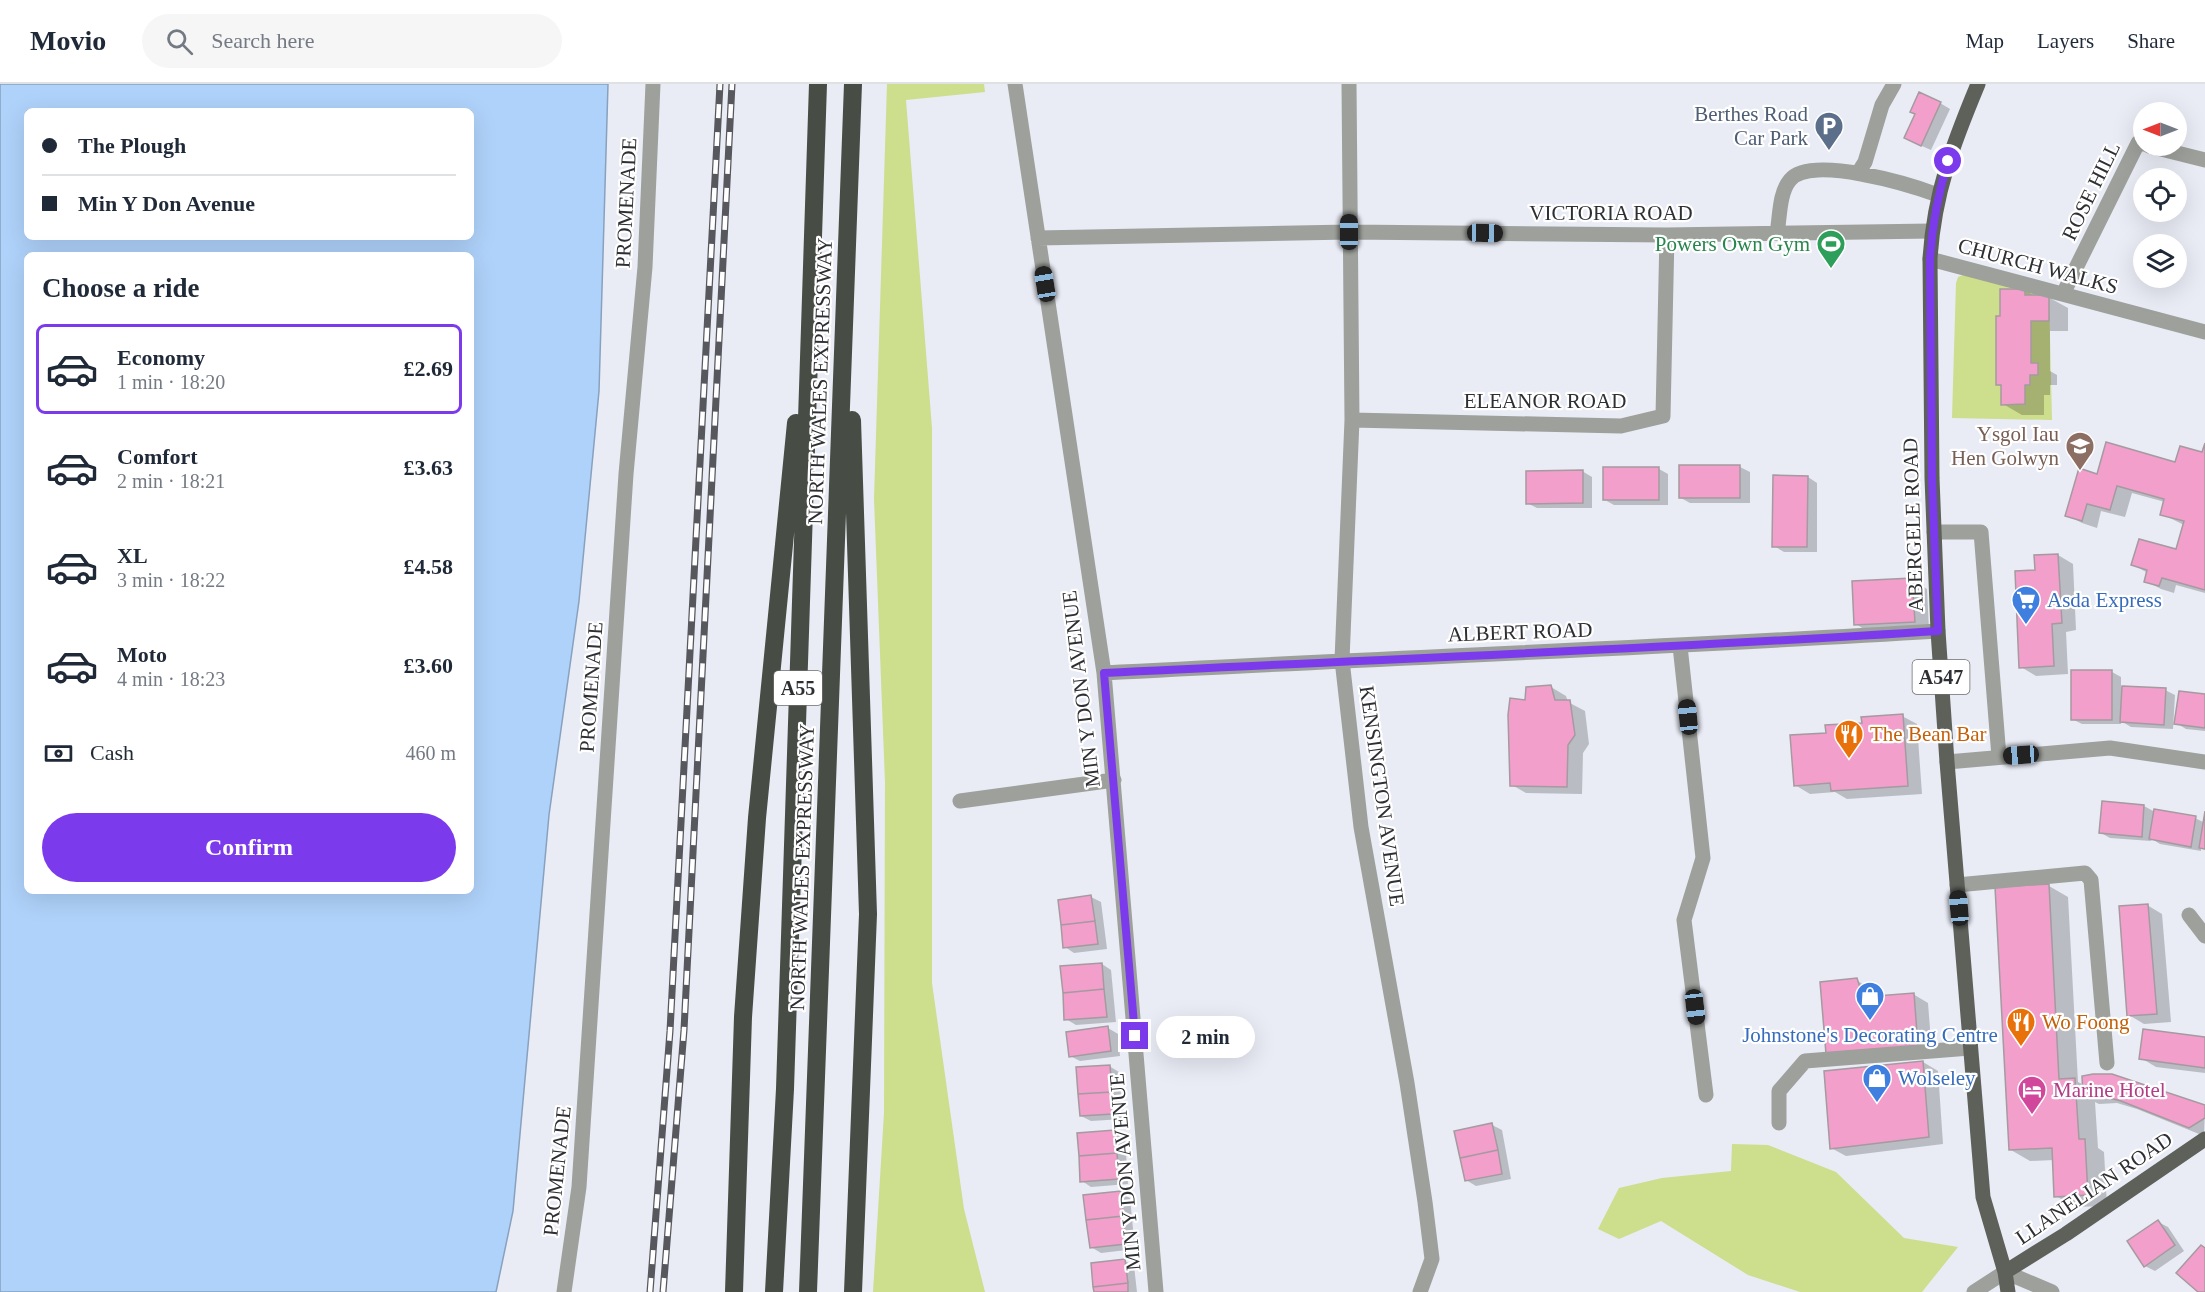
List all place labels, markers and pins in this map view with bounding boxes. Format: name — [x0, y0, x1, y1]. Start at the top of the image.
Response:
place label: Berthes Road Car Park — [1694, 102, 1808, 150]
parking icon: Berthes Road Car Park — [1813, 110, 1845, 152]
sports icon: Powers Own Gym — [1815, 228, 1847, 270]
place label: Powers Own Gym — [1655, 232, 1810, 256]
place label: Ysgol Iau Hen Golwyn — [1951, 422, 2059, 470]
school or university icon: Ysgol Iau Hen Golwyn — [2064, 430, 2096, 472]
supermarket icon: Asda Express — [2010, 584, 2042, 626]
place label: Asda Express — [2047, 588, 2162, 612]
restaurant icon: The Bean Bar — [1833, 718, 1865, 760]
place label: The Bean Bar — [1870, 722, 1987, 746]
shop icon: Johnstone's Decorating Centre — [1854, 980, 1886, 1022]
restaurant icon: Wo Foong — [2005, 1006, 2037, 1048]
place label: Wo Foong — [2042, 1010, 2130, 1034]
place label: Johnstone's Decorating Centre — [1742, 1023, 1998, 1047]
shop icon: Wolseley — [1861, 1062, 1893, 1104]
place label: Wolseley — [1898, 1066, 1976, 1090]
hotel icon: Marine Hotel — [2016, 1074, 2048, 1116]
place label: Marine Hotel — [2053, 1078, 2166, 1102]

